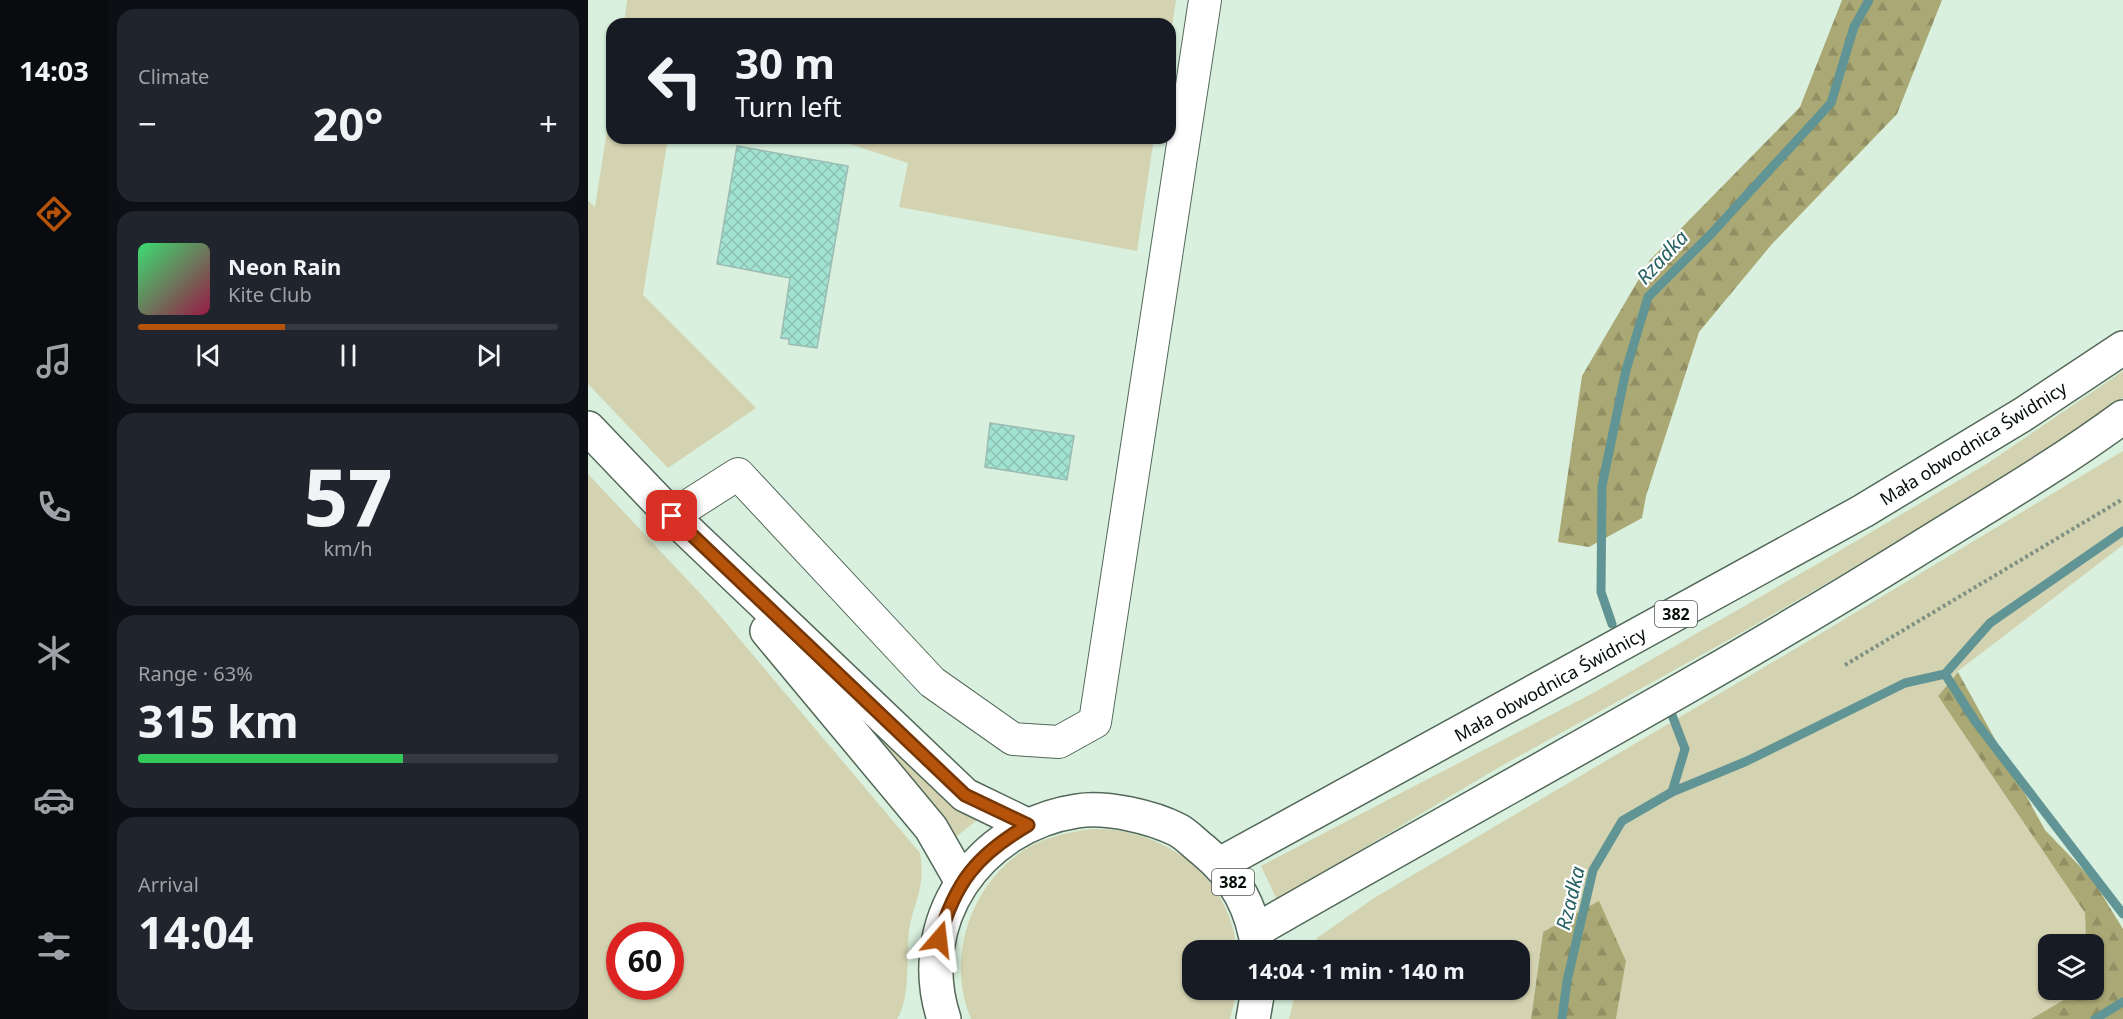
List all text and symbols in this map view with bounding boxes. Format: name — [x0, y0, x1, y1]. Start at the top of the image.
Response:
text: 30 m — [735, 34, 835, 91]
icon: left — [636, 42, 714, 120]
text: 14:03 — [19, 52, 89, 89]
text: Climate — [138, 63, 209, 90]
text: Turn left — [735, 88, 841, 125]
text: 20° — [313, 93, 383, 154]
text: − — [138, 101, 157, 146]
text: + — [539, 101, 558, 146]
icon: directions — [33, 193, 75, 235]
water label: Rzadka — [1630, 224, 1694, 290]
text: Neon Rain — [228, 251, 341, 281]
text: Kite Club — [228, 281, 312, 308]
icon: previous — [192, 339, 225, 372]
icon: pause — [332, 339, 365, 372]
icon: next — [472, 339, 505, 372]
icon: music — [33, 340, 75, 382]
street label: Mała obwodnica Świdnicy — [1875, 375, 2072, 510]
text: 57 — [303, 443, 393, 549]
icon: phone — [33, 486, 75, 528]
pin — [646, 490, 697, 541]
icon: arrive — [655, 499, 688, 532]
text: km/h — [323, 535, 373, 562]
road number: 382 — [1655, 601, 1697, 627]
street label: Mała obwodnica Świdnicy — [1450, 621, 1651, 747]
icon: climate — [33, 632, 75, 674]
text: Range · 63% — [138, 660, 253, 687]
text: 315 km — [138, 690, 299, 751]
icon: car — [33, 779, 75, 821]
water label: Rzadka — [1549, 863, 1591, 933]
road number: 382 — [1212, 869, 1254, 895]
text: Arrival — [138, 871, 199, 898]
text: 14:04 — [138, 901, 254, 962]
position arrow — [907, 907, 971, 971]
speed limit sign: 60 — [606, 922, 684, 1000]
icon: filters — [33, 925, 75, 967]
map controls — [2038, 934, 2104, 1000]
button: layers — [2038, 934, 2104, 1000]
text: 14:04 · 1 min · 140 m — [1247, 955, 1465, 985]

